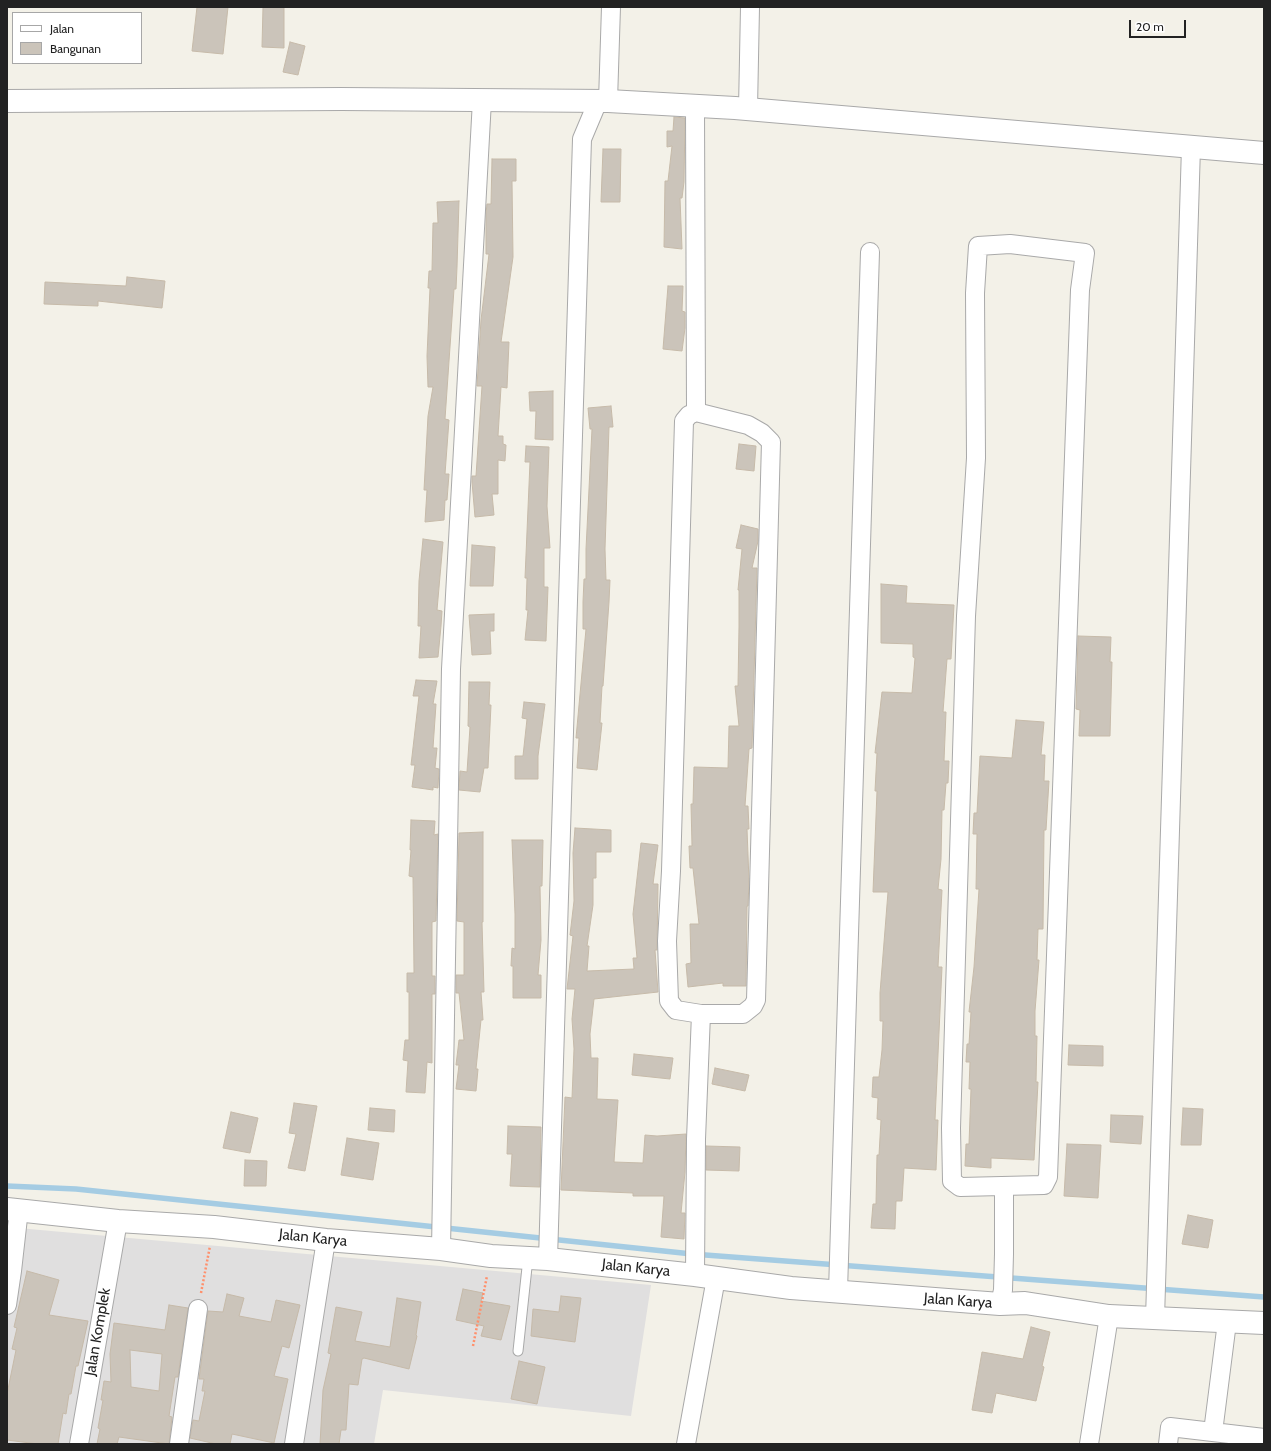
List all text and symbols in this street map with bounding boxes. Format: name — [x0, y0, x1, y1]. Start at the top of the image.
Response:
legend — [12, 12, 142, 64]
scale bar — [1131, 12, 1188, 38]
text: 20 m — [1136, 19, 1164, 34]
text: Jalan — [50, 21, 74, 36]
text: Bangunan — [50, 41, 101, 56]
street label: Jalan Karya — [278, 1225, 348, 1251]
street label: Jalan Karya — [601, 1255, 671, 1281]
street label: Jalan Komplek — [81, 1287, 115, 1377]
street label: Jalan Karya — [923, 1290, 993, 1312]

